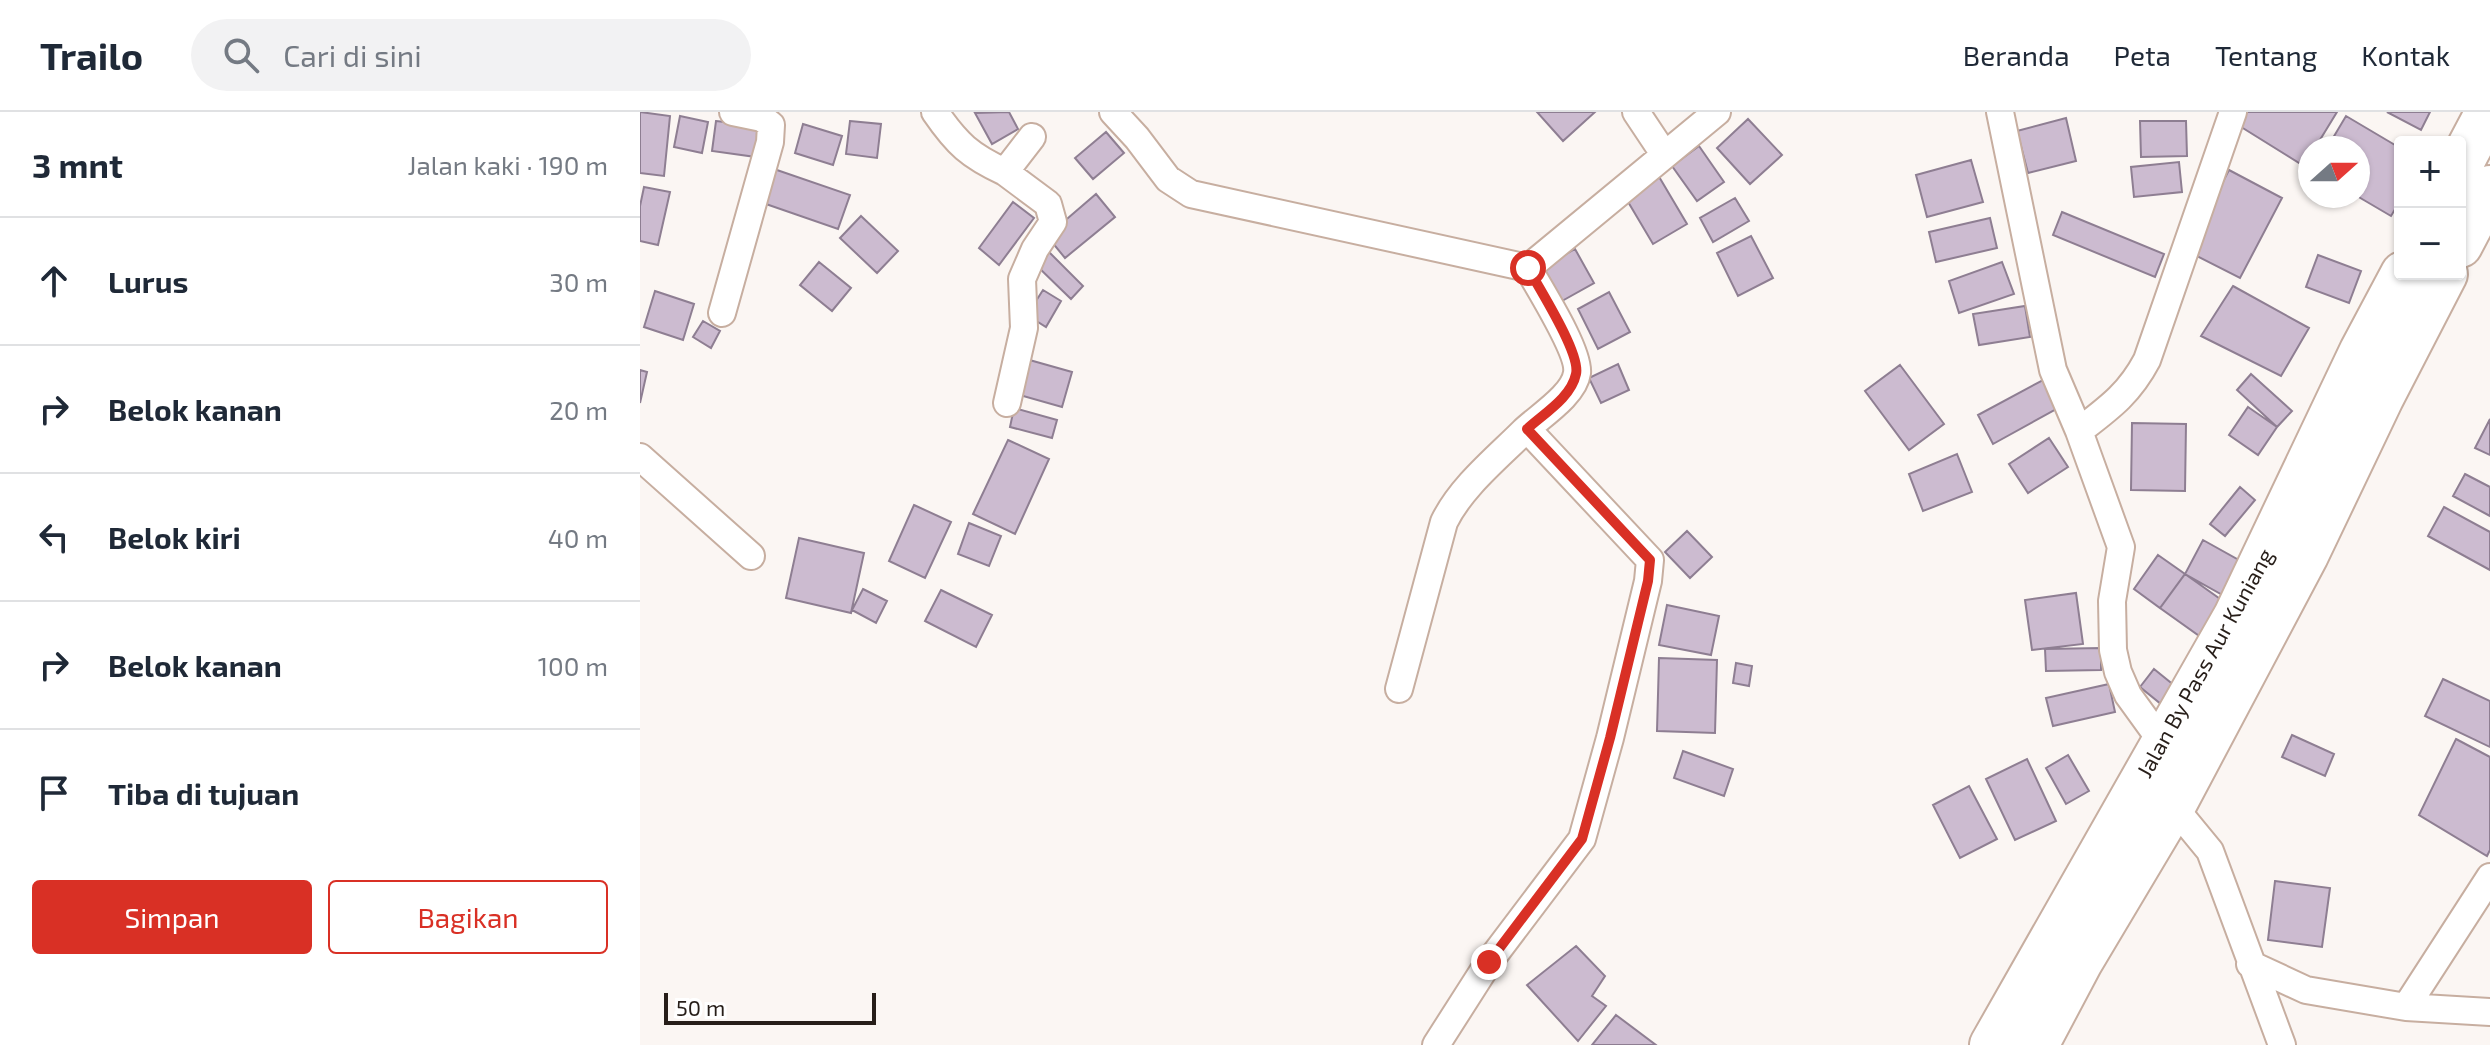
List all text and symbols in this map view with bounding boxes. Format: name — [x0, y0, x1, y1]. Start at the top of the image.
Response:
search box — [191, 19, 751, 91]
text: Trailo — [40, 32, 143, 78]
icon: search — [219, 33, 263, 77]
text: Cari di sini — [283, 37, 422, 73]
text: Beranda — [1963, 38, 2070, 72]
text: Peta — [2114, 38, 2171, 72]
text: Tentang — [2215, 38, 2317, 72]
text: Kontak — [2361, 38, 2450, 72]
north arrow — [2298, 136, 2370, 208]
map controls — [2394, 136, 2466, 280]
button: + — [2394, 136, 2466, 208]
text: 3 mnt — [32, 144, 123, 185]
text: Jalan kaki · 190 m — [408, 149, 608, 180]
button: − — [2394, 208, 2466, 280]
route start — [1510, 250, 1546, 286]
icon: ahead — [32, 259, 76, 303]
text: Lurus — [108, 263, 188, 299]
text: 30 m — [549, 266, 608, 297]
icon: right — [32, 387, 76, 431]
text: Belok kanan — [108, 391, 282, 427]
text: 20 m — [549, 394, 608, 425]
icon: left — [32, 515, 76, 559]
text: Belok kiri — [108, 519, 241, 555]
text: 40 m — [548, 522, 608, 553]
street label: Jalan By Pass Aur Kuniang — [2130, 544, 2278, 781]
icon: right — [32, 643, 76, 687]
text: Belok kanan — [108, 647, 282, 683]
text: 100 m — [538, 650, 608, 681]
icon: arrive — [32, 771, 76, 815]
text: Tiba di tujuan — [108, 775, 299, 811]
button: Simpan — [32, 880, 312, 954]
button: Bagikan — [328, 880, 608, 954]
route end — [1471, 944, 1507, 980]
scale bar — [664, 989, 876, 1025]
text: 50 m — [676, 994, 725, 1020]

